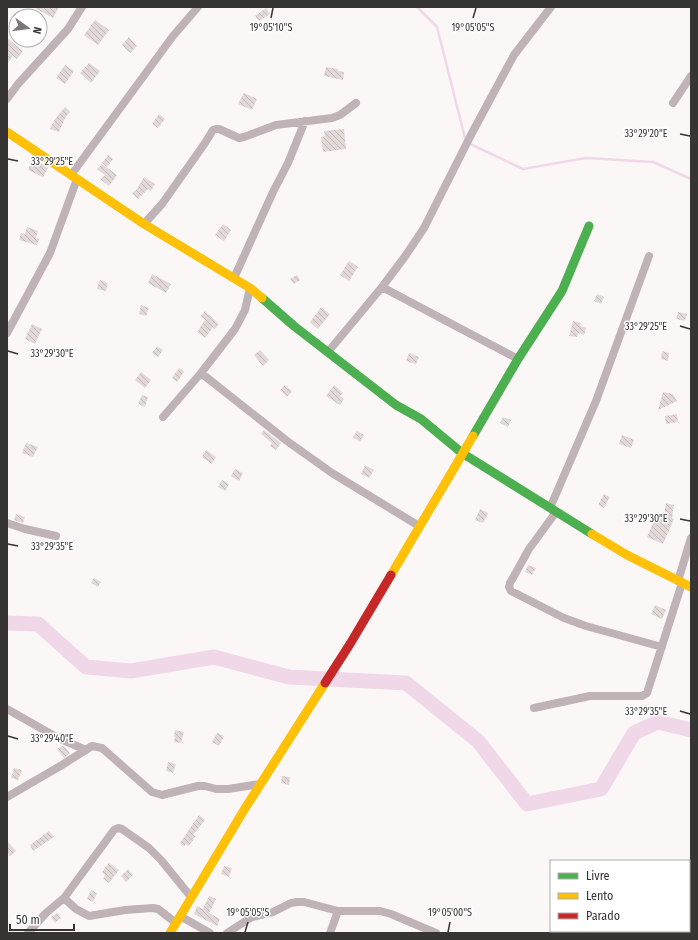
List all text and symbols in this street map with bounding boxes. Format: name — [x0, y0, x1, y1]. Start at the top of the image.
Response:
north arrow — [8, 8, 48, 48]
text: 19°05'10"S — [250, 22, 292, 34]
text: 19°05'05"S — [451, 22, 495, 34]
text: N — [30, 26, 44, 35]
text: 33°29'20"E — [625, 128, 668, 140]
text: 33°29'25"E — [31, 156, 73, 168]
text: 33°29'25"E — [625, 321, 667, 333]
text: 33°29'30"E — [30, 348, 74, 360]
text: 33°29'30"E — [624, 513, 668, 525]
text: 33°29'35"E — [31, 541, 73, 553]
text: 33°29'35"E — [625, 706, 667, 718]
text: 33°29'40"E — [31, 733, 74, 745]
legend — [550, 860, 690, 932]
text: Livre — [586, 869, 610, 883]
text: Lento — [586, 889, 613, 903]
scale bar — [10, 906, 74, 932]
text: 19°05'05"S — [226, 907, 270, 919]
text: 19°05'00"S — [428, 907, 472, 919]
text: Parado — [586, 909, 620, 923]
text: 50 m — [16, 913, 40, 927]

